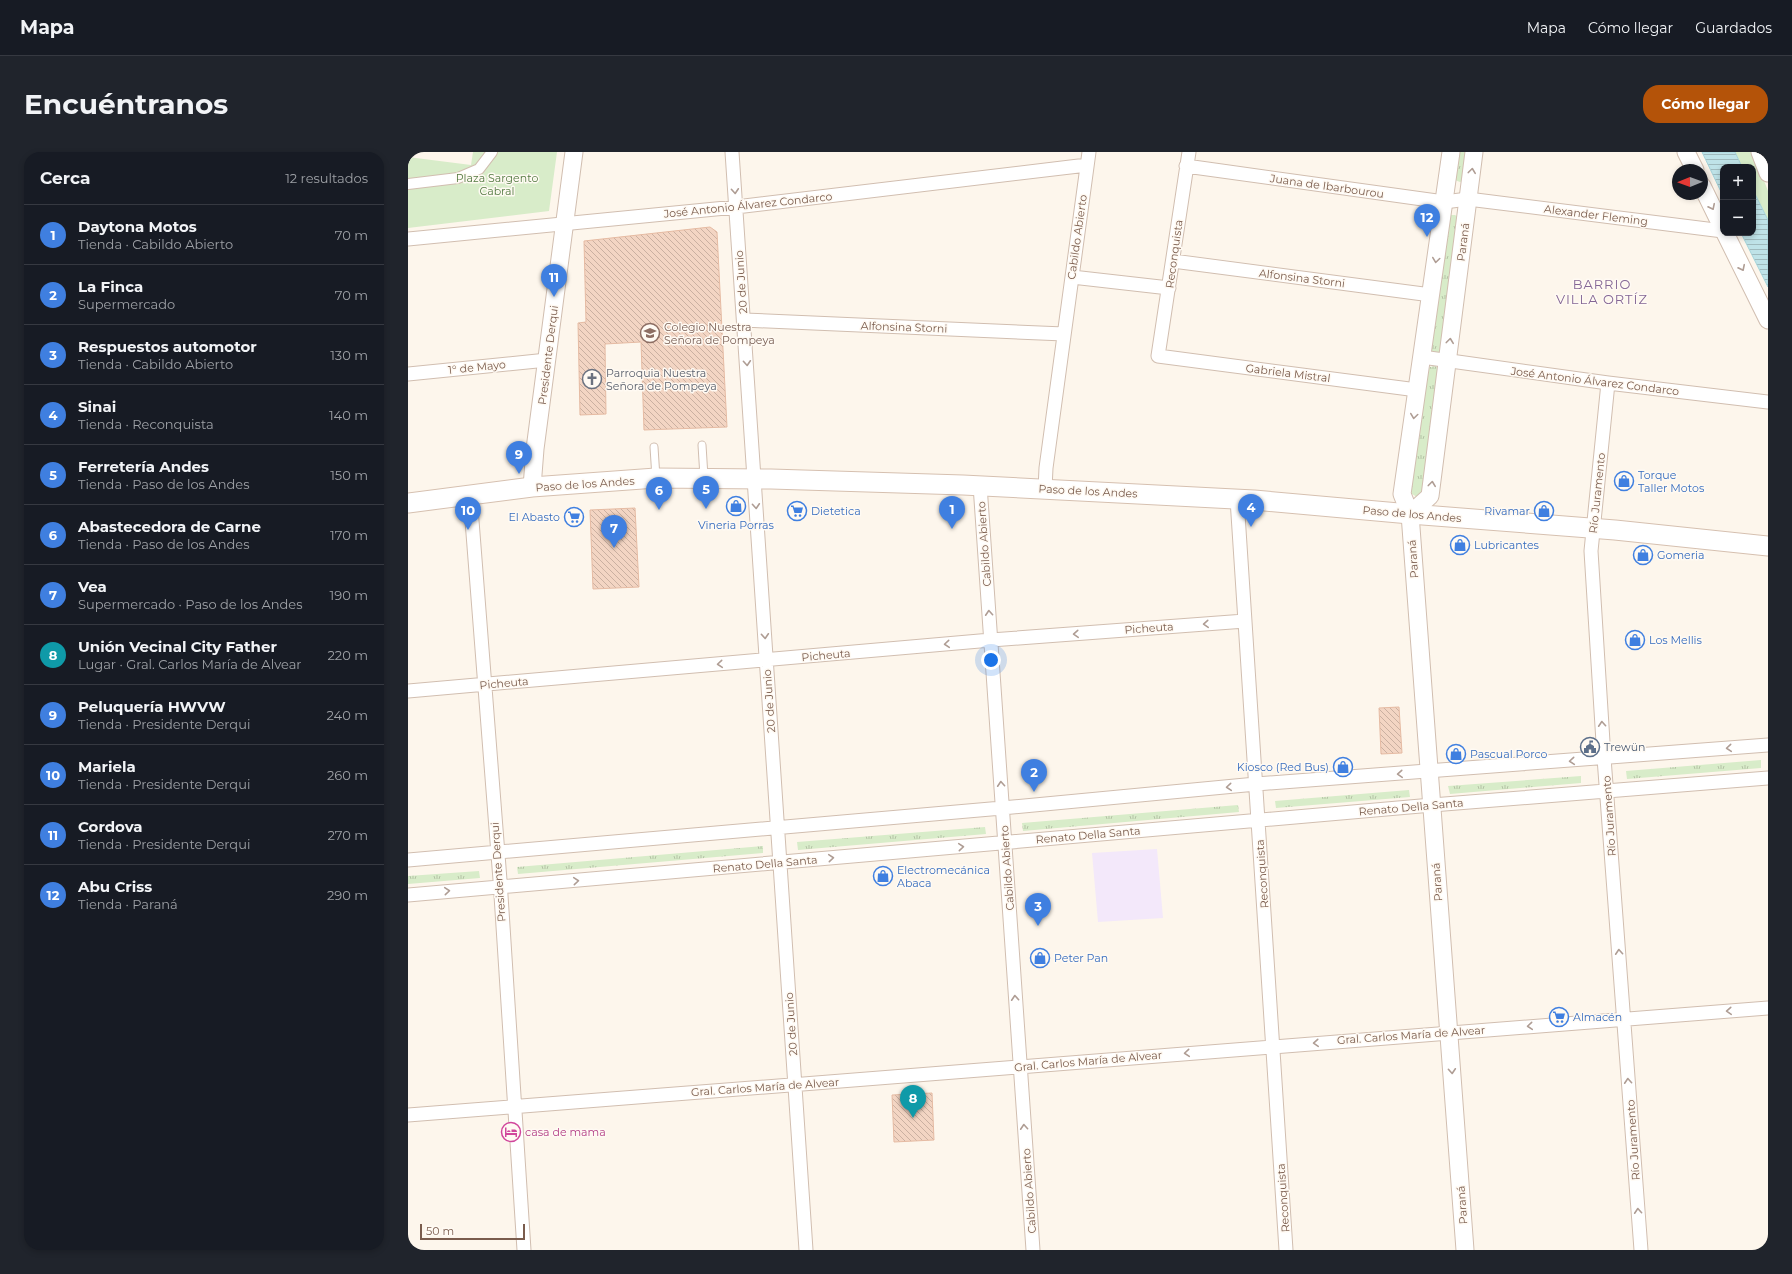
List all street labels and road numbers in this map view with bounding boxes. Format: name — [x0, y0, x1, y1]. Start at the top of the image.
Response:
street label: Juana de Ibarbourou — [1268, 171, 1385, 201]
street label: José Antonio Álvarez Condarco — [662, 189, 833, 221]
street label: Cabildo Abierto — [1064, 194, 1090, 280]
street label: Alexander Fleming — [1543, 202, 1649, 228]
street label: Reconquista — [1162, 219, 1186, 289]
street label: Paraná — [1454, 222, 1472, 262]
street label: 20 de Junio — [732, 250, 750, 314]
street label: Alfonsina Storni — [1258, 266, 1346, 290]
street label: Presidente Derqui — [535, 304, 561, 405]
street label: Alfonsina Storni — [860, 318, 948, 336]
street label: 1° de Mayo — [447, 357, 507, 377]
street label: Gabriela Mistral — [1245, 361, 1331, 385]
street label: José Antonio Álvarez Condarco — [1509, 364, 1680, 398]
street label: Río Juramento — [1586, 452, 1608, 534]
street label: Paso de los Andes — [535, 474, 636, 494]
street label: Paso de los Andes — [1038, 481, 1139, 501]
street label: Cabildo Abierto — [974, 501, 994, 587]
street label: Paso de los Andes — [1362, 503, 1463, 525]
street label: Paraná — [1405, 539, 1421, 579]
street label: Picheuta — [1124, 619, 1174, 637]
street label: Picheuta — [801, 646, 851, 664]
street label: 20 de Junio — [760, 669, 778, 733]
street label: Picheuta — [479, 674, 529, 692]
street label: Río Juramento — [1599, 775, 1619, 857]
street label: Renato Della Santa — [1358, 795, 1464, 819]
street label: Presidente Derqui — [488, 822, 508, 922]
street label: Renato Della Santa — [1035, 823, 1141, 847]
street label: Cabildo Abierto — [997, 825, 1017, 911]
street label: Reconquista — [1253, 839, 1271, 909]
street label: Renato Della Santa — [712, 852, 818, 876]
street label: Paraná — [1429, 862, 1445, 902]
street label: 20 de Junio — [782, 992, 800, 1056]
street label: Gral. Carlos María de Alvear — [1336, 1023, 1486, 1047]
street label: Gral. Carlos María de Alvear — [1013, 1048, 1163, 1074]
street label: Gral. Carlos María de Alvear — [690, 1075, 840, 1099]
street label: Río Juramento — [1623, 1099, 1643, 1181]
street label: Cabildo Abierto — [1019, 1148, 1039, 1234]
street label: Reconquista — [1274, 1163, 1292, 1233]
street label: Paraná — [1454, 1185, 1470, 1225]

